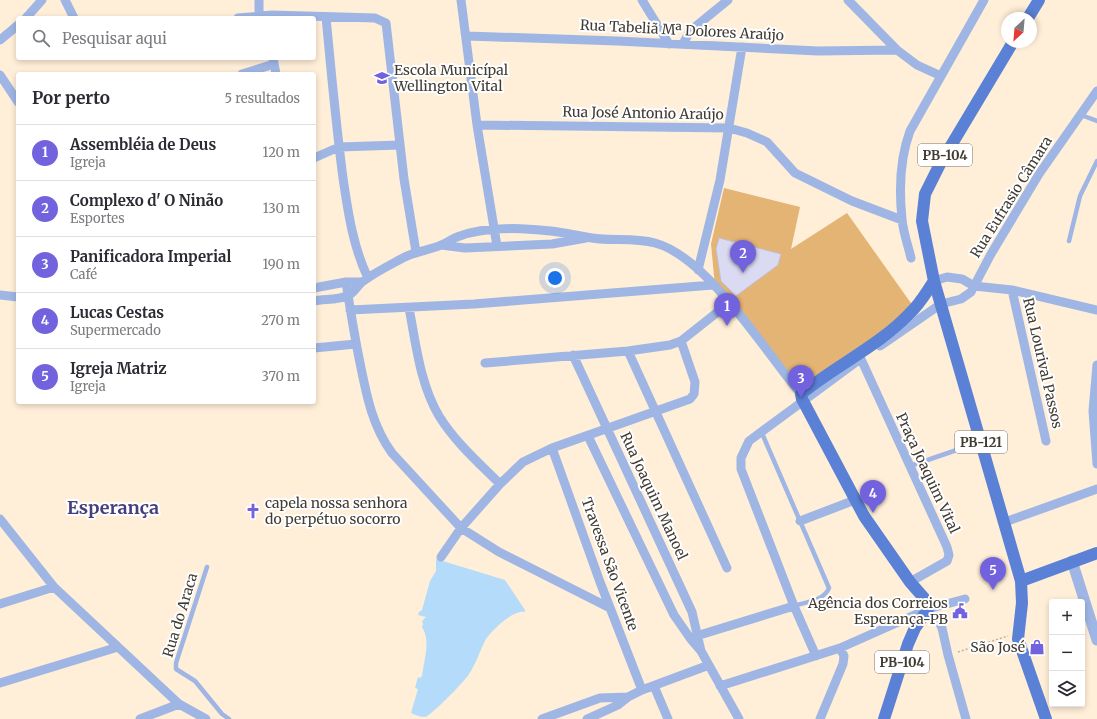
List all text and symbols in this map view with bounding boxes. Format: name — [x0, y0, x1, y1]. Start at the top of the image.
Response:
north arrow — [1001, 12, 1037, 48]
search box — [16, 16, 316, 60]
street label: Rua Tabeliã Mª Dolores Araújo — [580, 16, 784, 44]
icon: search — [30, 27, 52, 49]
text: Pesquisar aqui — [62, 29, 167, 48]
place label: Escola Municípal Wellington Vital — [393, 61, 509, 95]
school or university icon: Escola Municípal Wellington Vital — [373, 69, 391, 87]
text: Por perto — [32, 87, 110, 109]
text: 5 resultados — [225, 90, 300, 107]
street label: Rua José Antonio Araújo — [562, 103, 724, 123]
street label: Rua Eufrasio Câmara — [966, 132, 1056, 261]
text: Assembléia de Deus — [70, 135, 216, 154]
text: 1 — [42, 144, 48, 161]
text: 120 m — [262, 144, 300, 161]
road number: PB-104 — [918, 144, 972, 166]
text: Igreja — [70, 154, 106, 171]
text: Complexo d' O Ninão — [70, 191, 223, 210]
text: 2 — [41, 200, 49, 217]
text: 130 m — [263, 200, 300, 217]
text: Esportes — [70, 210, 125, 227]
pin: 2 — [730, 240, 756, 273]
text: Panificadora Imperial — [70, 247, 231, 266]
text: 3 — [41, 256, 49, 273]
text: 190 m — [263, 256, 300, 273]
text: Café — [70, 266, 97, 283]
your location — [545, 268, 565, 288]
pin: 1 — [714, 293, 740, 326]
street label: Rua Lourival Passos — [1019, 296, 1067, 430]
text: Lucas Cestas — [70, 303, 164, 322]
text: 4 — [41, 312, 49, 329]
text: 270 m — [261, 312, 300, 329]
text: Supermercado — [70, 322, 161, 339]
text: Igreja Matriz — [70, 359, 167, 378]
pin: 3 — [788, 365, 814, 398]
text: 5 — [41, 368, 49, 385]
text: 370 m — [262, 368, 300, 385]
text: Igreja — [70, 378, 106, 395]
street label: Praça Joaquim Vital — [892, 410, 964, 537]
street label: Rua Joaquim Manoel — [616, 429, 692, 564]
road number: PB-121 — [955, 431, 1007, 453]
pin: 4 — [860, 480, 886, 513]
place label: capela nossa senhora do perpétuo socorro — [265, 494, 408, 528]
street label: Travessa São Vicente — [578, 495, 642, 633]
district label: Esperança — [67, 496, 159, 519]
church icon: capela nossa senhora do perpétuo socorro — [244, 502, 262, 520]
pin: 5 — [980, 557, 1006, 590]
street label: Rua do Araca — [159, 570, 202, 659]
place label: Agência dos Correios Esperança-PB — [807, 594, 948, 628]
map controls — [1049, 599, 1085, 707]
button: + — [1049, 599, 1085, 635]
public building icon: Agência dos Correios Esperança-PB — [951, 602, 969, 620]
button: − — [1049, 635, 1085, 671]
place label: São José — [970, 638, 1025, 656]
shop icon: São José — [1028, 638, 1046, 656]
road number: PB-104 — [875, 651, 929, 673]
button: layers — [1049, 671, 1085, 707]

